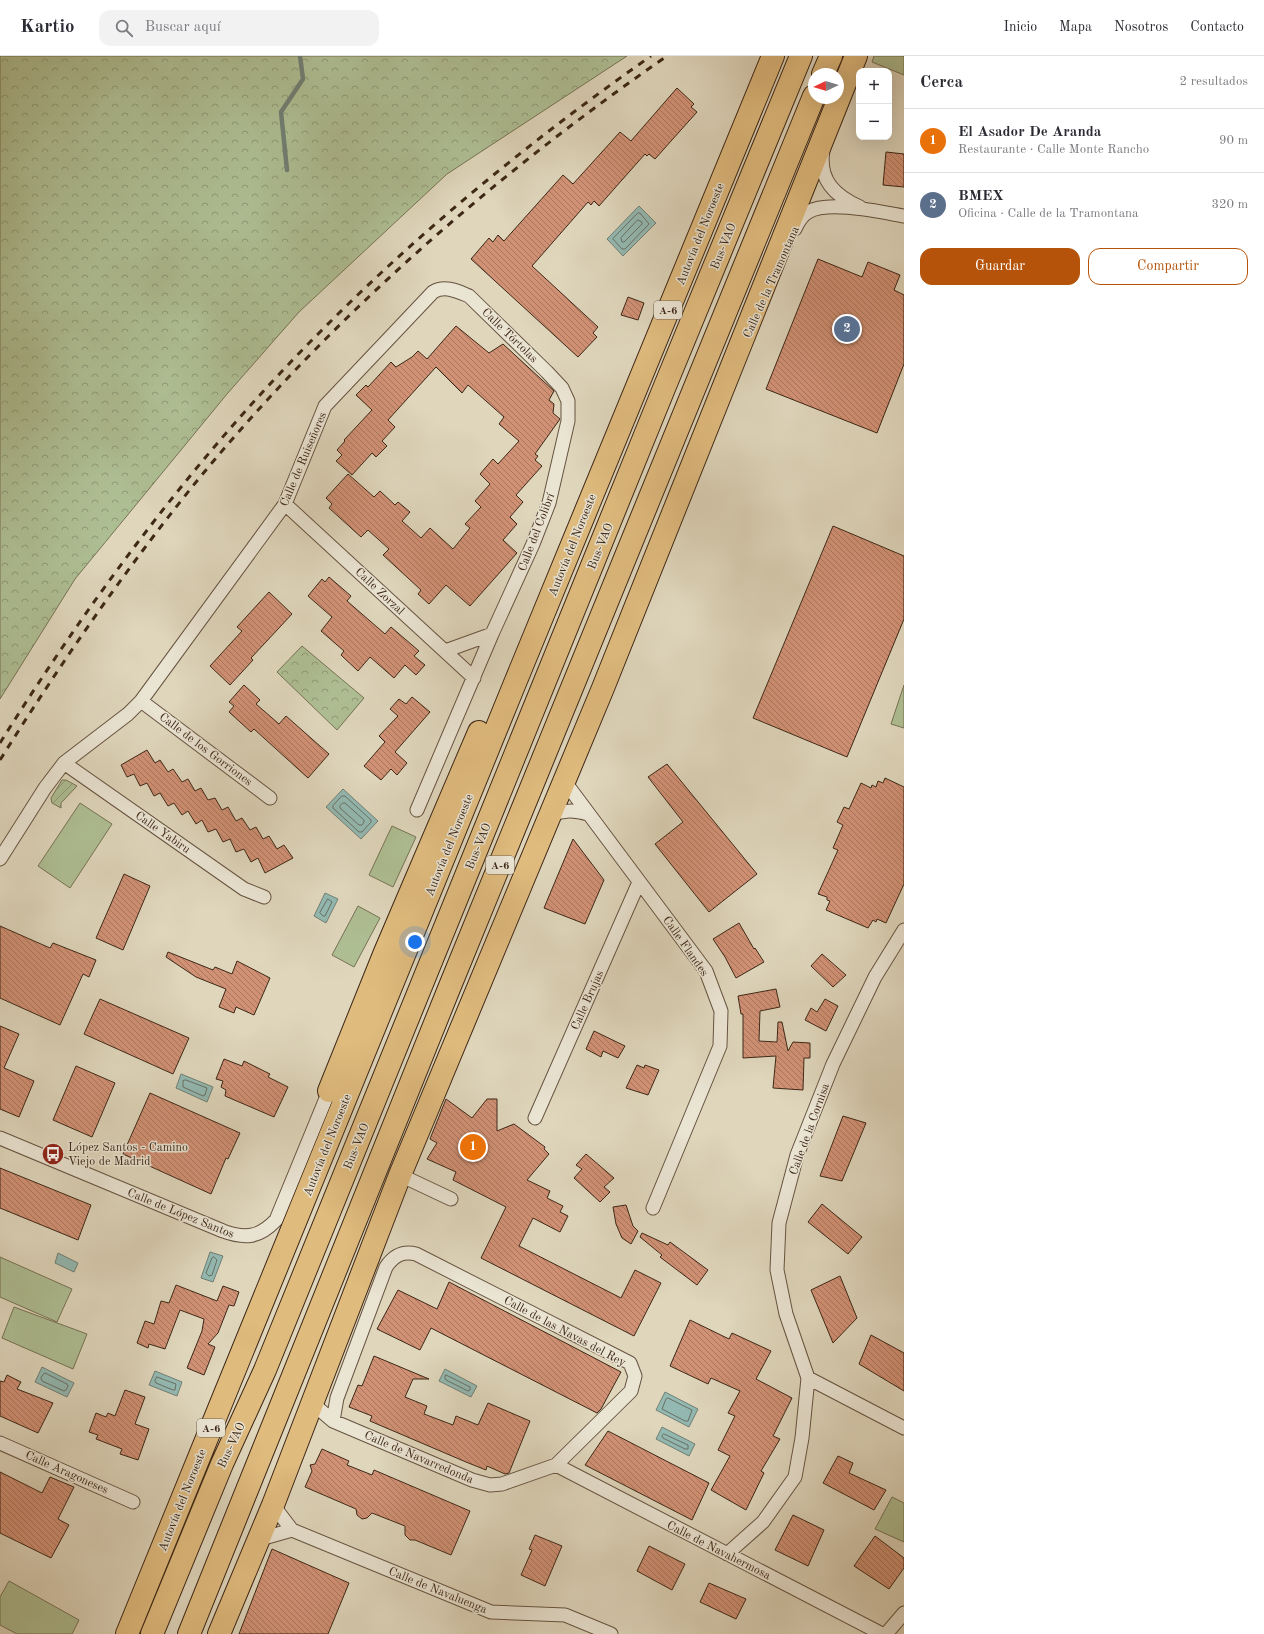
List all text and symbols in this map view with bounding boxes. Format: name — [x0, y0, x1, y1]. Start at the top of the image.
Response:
search box — [99, 10, 379, 46]
icon: search — [113, 17, 135, 39]
text: Kartio — [20, 18, 75, 37]
text: Buscar aquí — [145, 20, 221, 35]
text: Inicio — [1003, 20, 1037, 34]
text: Mapa — [1059, 20, 1092, 34]
text: Nosotros — [1114, 20, 1168, 34]
text: Contacto — [1190, 20, 1244, 34]
north arrow — [808, 68, 844, 104]
map controls — [856, 68, 892, 140]
button: + — [856, 68, 892, 104]
text: Cerca — [920, 74, 963, 91]
text: 2 resultados — [1180, 75, 1248, 88]
button: − — [856, 104, 892, 140]
text: El Asador De Aranda — [958, 125, 1101, 140]
text: 1 — [929, 134, 937, 147]
text: 90 m — [1219, 134, 1248, 147]
text: Restaurante · Calle Monte Rancho — [958, 143, 1149, 156]
street label: Autovía del Noroeste — [675, 181, 727, 287]
text: BMEX — [958, 189, 1004, 204]
text: 2 — [929, 198, 937, 211]
text: 320 m — [1211, 198, 1248, 211]
text: Oficina · Calle de la Tramontana — [958, 207, 1139, 220]
street label: Bus-VAO — [709, 221, 739, 271]
street label: Calle de la Tramontana — [742, 225, 802, 340]
button: Guardar — [920, 248, 1080, 285]
button: Compartir — [1088, 248, 1248, 285]
road number: A-6 — [654, 301, 682, 319]
street label: Calle Tórtolas — [479, 306, 540, 365]
pin: 2 — [834, 314, 860, 344]
street label: Calle de Ruiseñores — [279, 410, 329, 508]
street label: Calle del Colibrí — [517, 491, 558, 573]
street label: Autovía del Noroeste — [547, 492, 599, 598]
street label: Bus-VAO — [586, 521, 616, 571]
street label: Calle Zorzal — [352, 566, 406, 617]
street label: Calle de los Gorriones — [157, 711, 254, 789]
street label: Autovía del Noroeste — [424, 792, 476, 898]
street label: Calle Yabiru — [133, 810, 193, 856]
street label: Bus-VAO — [464, 821, 494, 871]
road number: A-6 — [486, 856, 514, 874]
street label: Calle Flandes — [660, 914, 710, 979]
your location — [405, 932, 425, 952]
street label: Calle Brujas — [569, 969, 606, 1032]
street label: Calle de la Cornisa — [788, 1082, 832, 1177]
street label: Autovía del Noroeste — [302, 1092, 354, 1198]
street label: Bus-VAO — [342, 1121, 372, 1171]
pin: 1 — [460, 1132, 486, 1162]
bus stop icon: López Santos - Camino Viejo de Madrid — [40, 1141, 66, 1167]
place label: López Santos - Camino Viejo de Madrid — [68, 1142, 188, 1168]
street label: Calle de López Santos — [125, 1187, 236, 1241]
street label: Calle de las Navas del Rey — [502, 1295, 628, 1369]
road number: A-6 — [197, 1419, 225, 1437]
street label: Bus-VAO — [216, 1421, 248, 1470]
street label: Calle de Navarredonda — [362, 1429, 475, 1486]
street label: Autovía del Noroeste — [157, 1447, 209, 1553]
street label: Calle Aragoneses — [23, 1449, 110, 1497]
street label: Calle de Navahermosa — [665, 1519, 772, 1582]
street label: Calle de Navaluenga — [387, 1566, 489, 1616]

